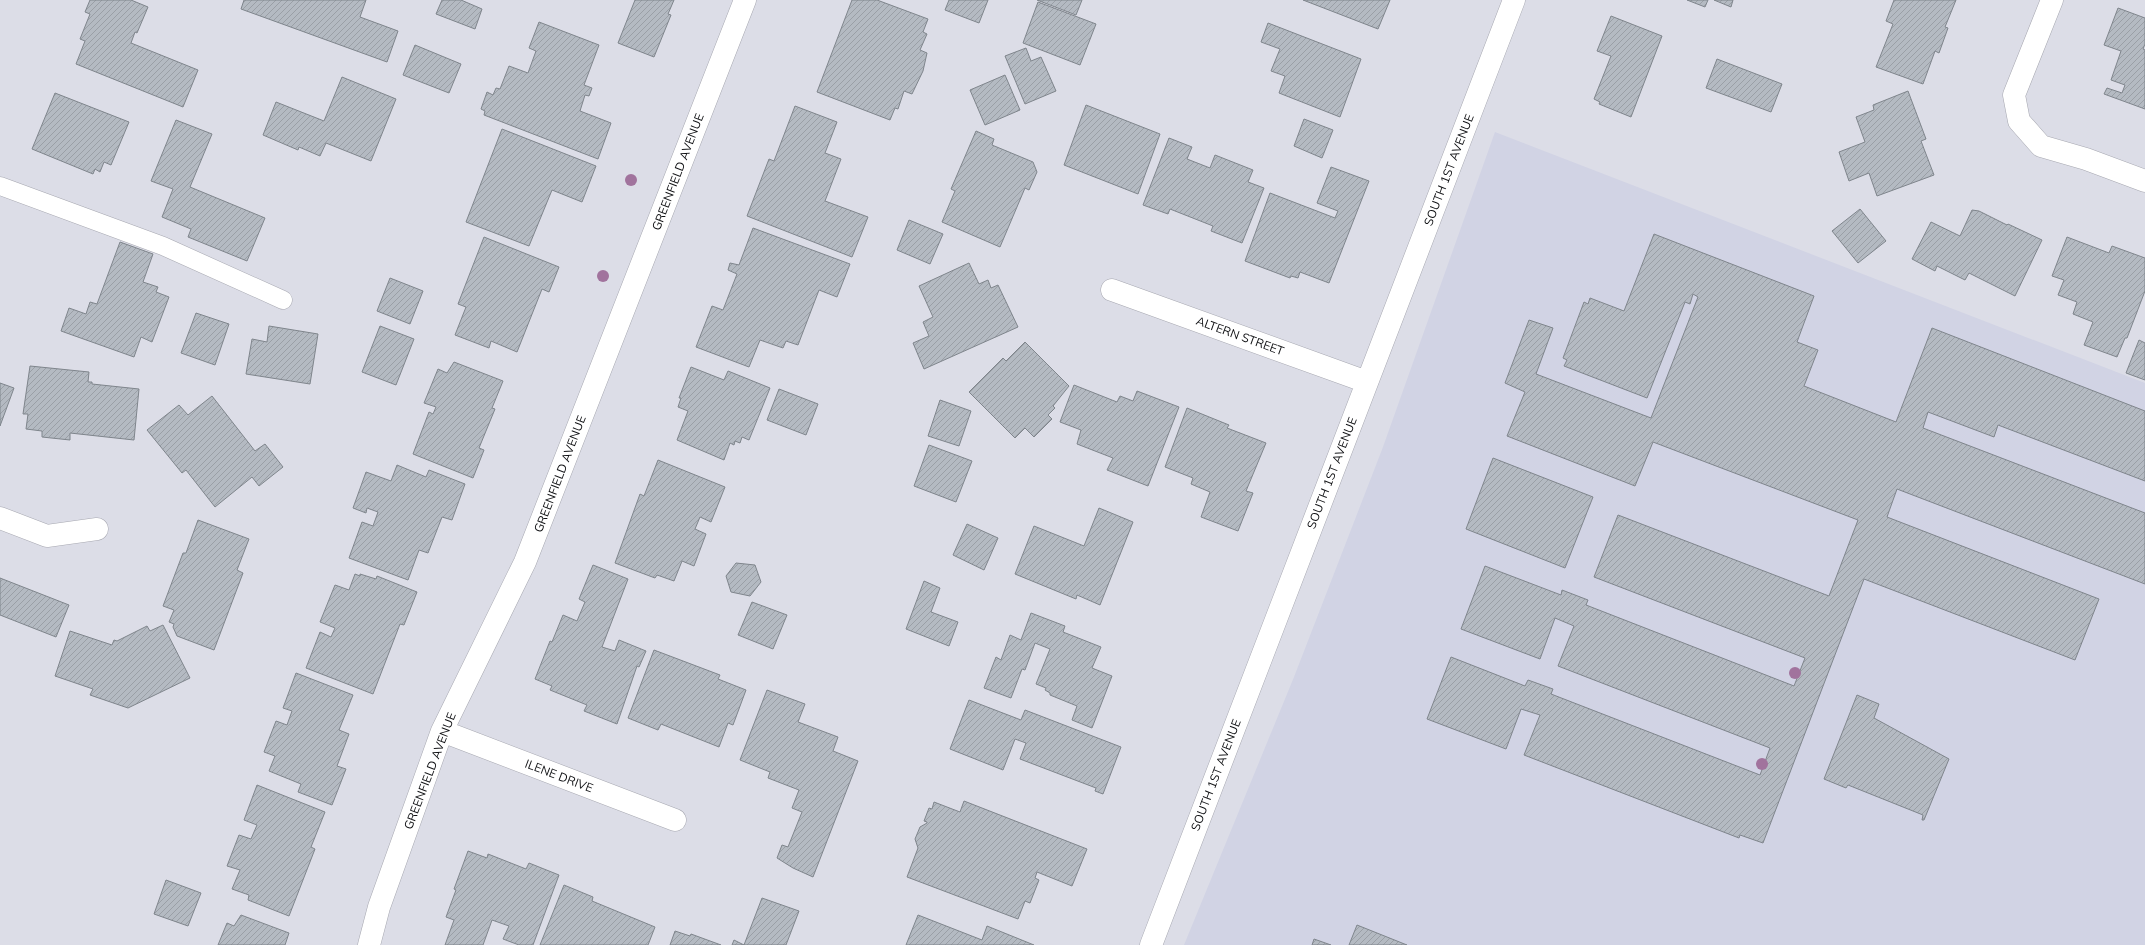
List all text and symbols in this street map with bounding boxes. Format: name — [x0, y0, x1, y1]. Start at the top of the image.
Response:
street label: GREENFIELD AVENUE — [648, 111, 707, 232]
street label: SOUTH 1ST AVENUE — [1420, 112, 1477, 228]
street label: ALTERN STREET — [1194, 313, 1287, 359]
street label: GREENFIELD AVENUE — [530, 413, 589, 534]
street label: SOUTH 1ST AVENUE — [1303, 415, 1360, 531]
street label: GREENFIELD AVENUE — [400, 710, 459, 831]
street label: SOUTH 1ST AVENUE — [1187, 717, 1244, 833]
street label: ILENE DRIVE — [523, 756, 595, 795]

